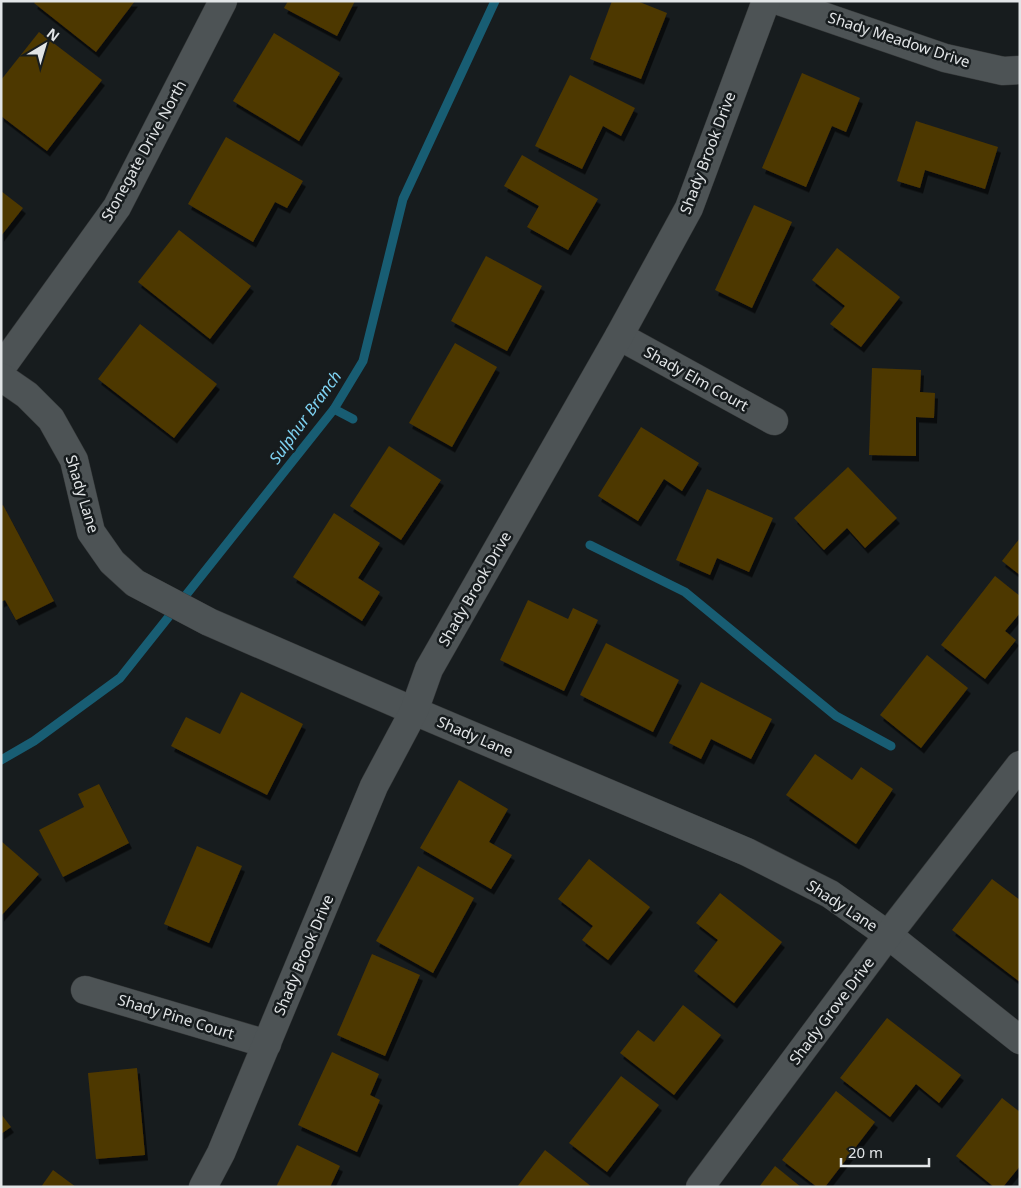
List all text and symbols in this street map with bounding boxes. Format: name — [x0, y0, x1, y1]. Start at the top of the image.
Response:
street label: Shady Meadow Drive — [826, 7, 973, 71]
north arrow — [20, 20, 70, 70]
text: N — [43, 23, 64, 45]
street label: Stonegate Drive North — [96, 76, 190, 225]
street label: Shady Brook Drive — [675, 89, 740, 217]
street label: Shady Elm Court — [641, 341, 753, 415]
water label: Sulphur Branch — [264, 366, 346, 468]
street label: Shady Lane — [62, 452, 104, 535]
street label: Shady Brook Drive — [433, 527, 515, 650]
street label: Shady Lane — [434, 711, 516, 761]
street label: Shady Lane — [803, 875, 882, 936]
street label: Shady Brook Drive — [269, 891, 338, 1018]
street label: Shady Grove Drive — [784, 953, 878, 1068]
street label: Shady Pine Court — [116, 989, 237, 1043]
scale bar — [841, 1136, 928, 1168]
text: 20 m — [848, 1142, 883, 1162]

